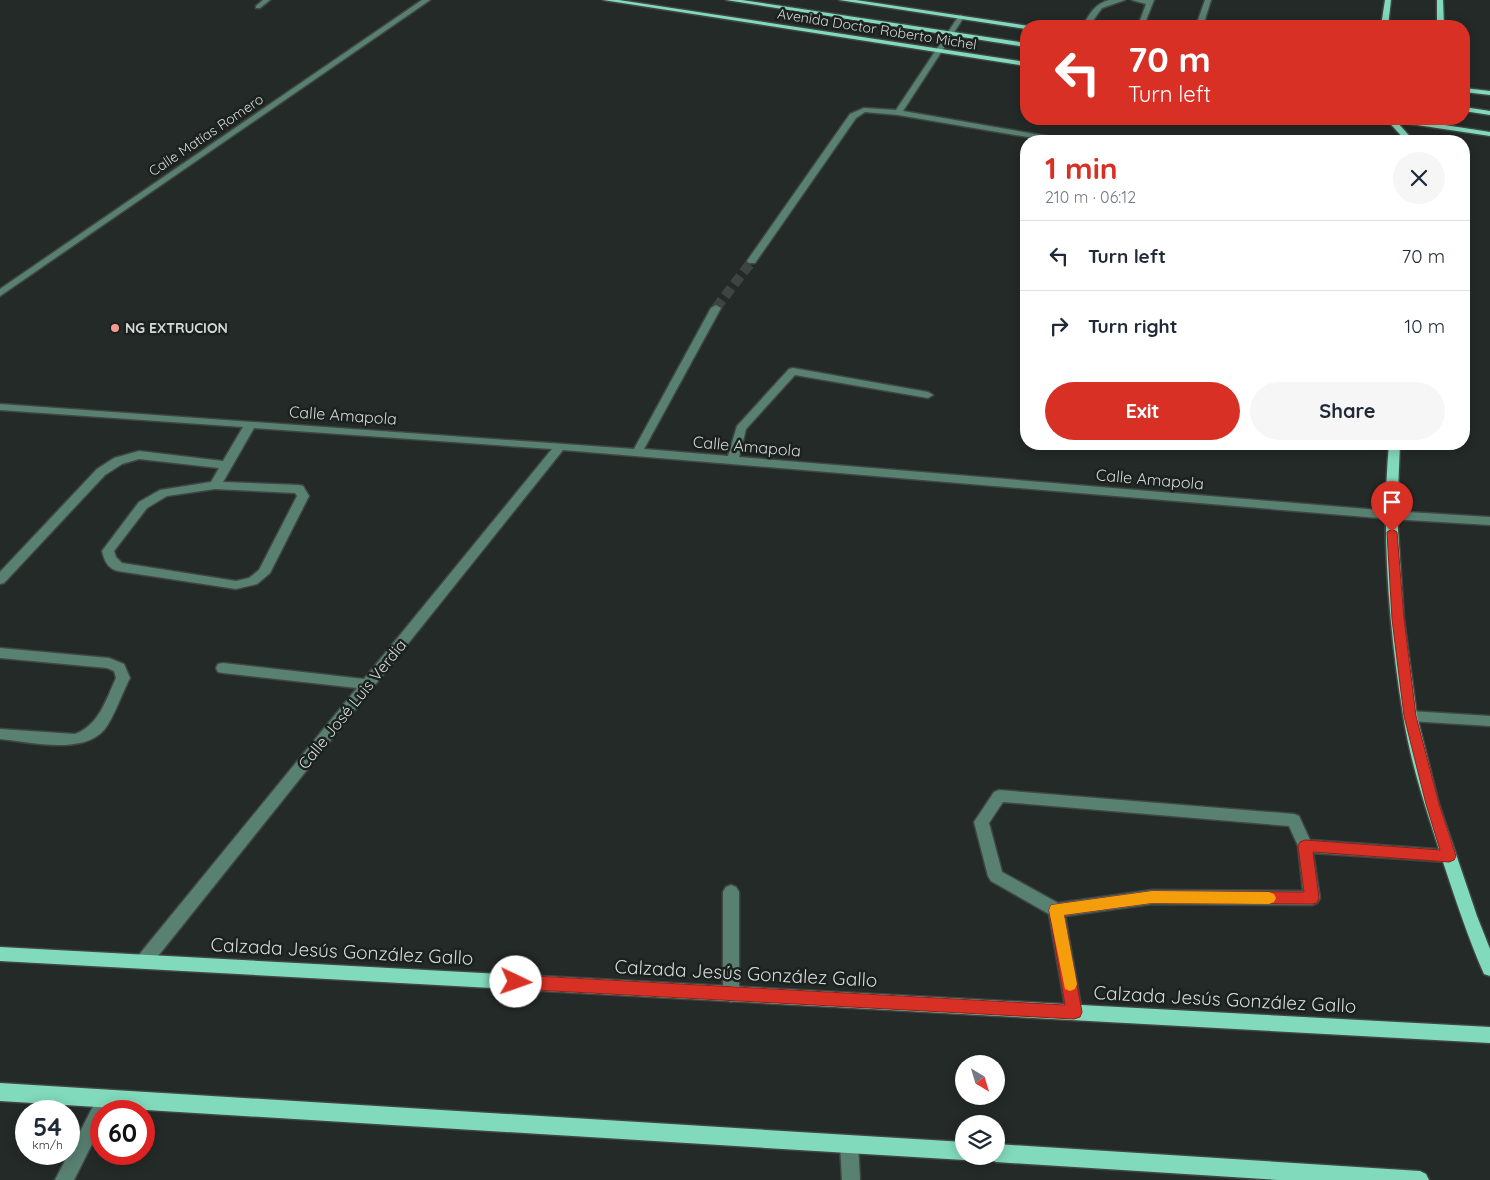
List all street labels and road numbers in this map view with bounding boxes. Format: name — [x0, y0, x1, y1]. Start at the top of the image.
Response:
street label: Avenida Doctor Roberto Michel — [776, 4, 978, 54]
street label: Calle Matías Romero — [145, 90, 267, 180]
street label: Calle Amapola — [288, 401, 398, 429]
street label: Calle Amapola — [692, 431, 802, 461]
street label: Calle Amapola — [1095, 464, 1205, 494]
street label: Calle José Luis Verdia — [293, 635, 411, 773]
street label: Calzada Jesús González Gallo — [210, 932, 474, 970]
street label: Calzada Jesús González Gallo — [614, 954, 878, 992]
street label: Calzada Jesús González Gallo — [1093, 980, 1357, 1018]

